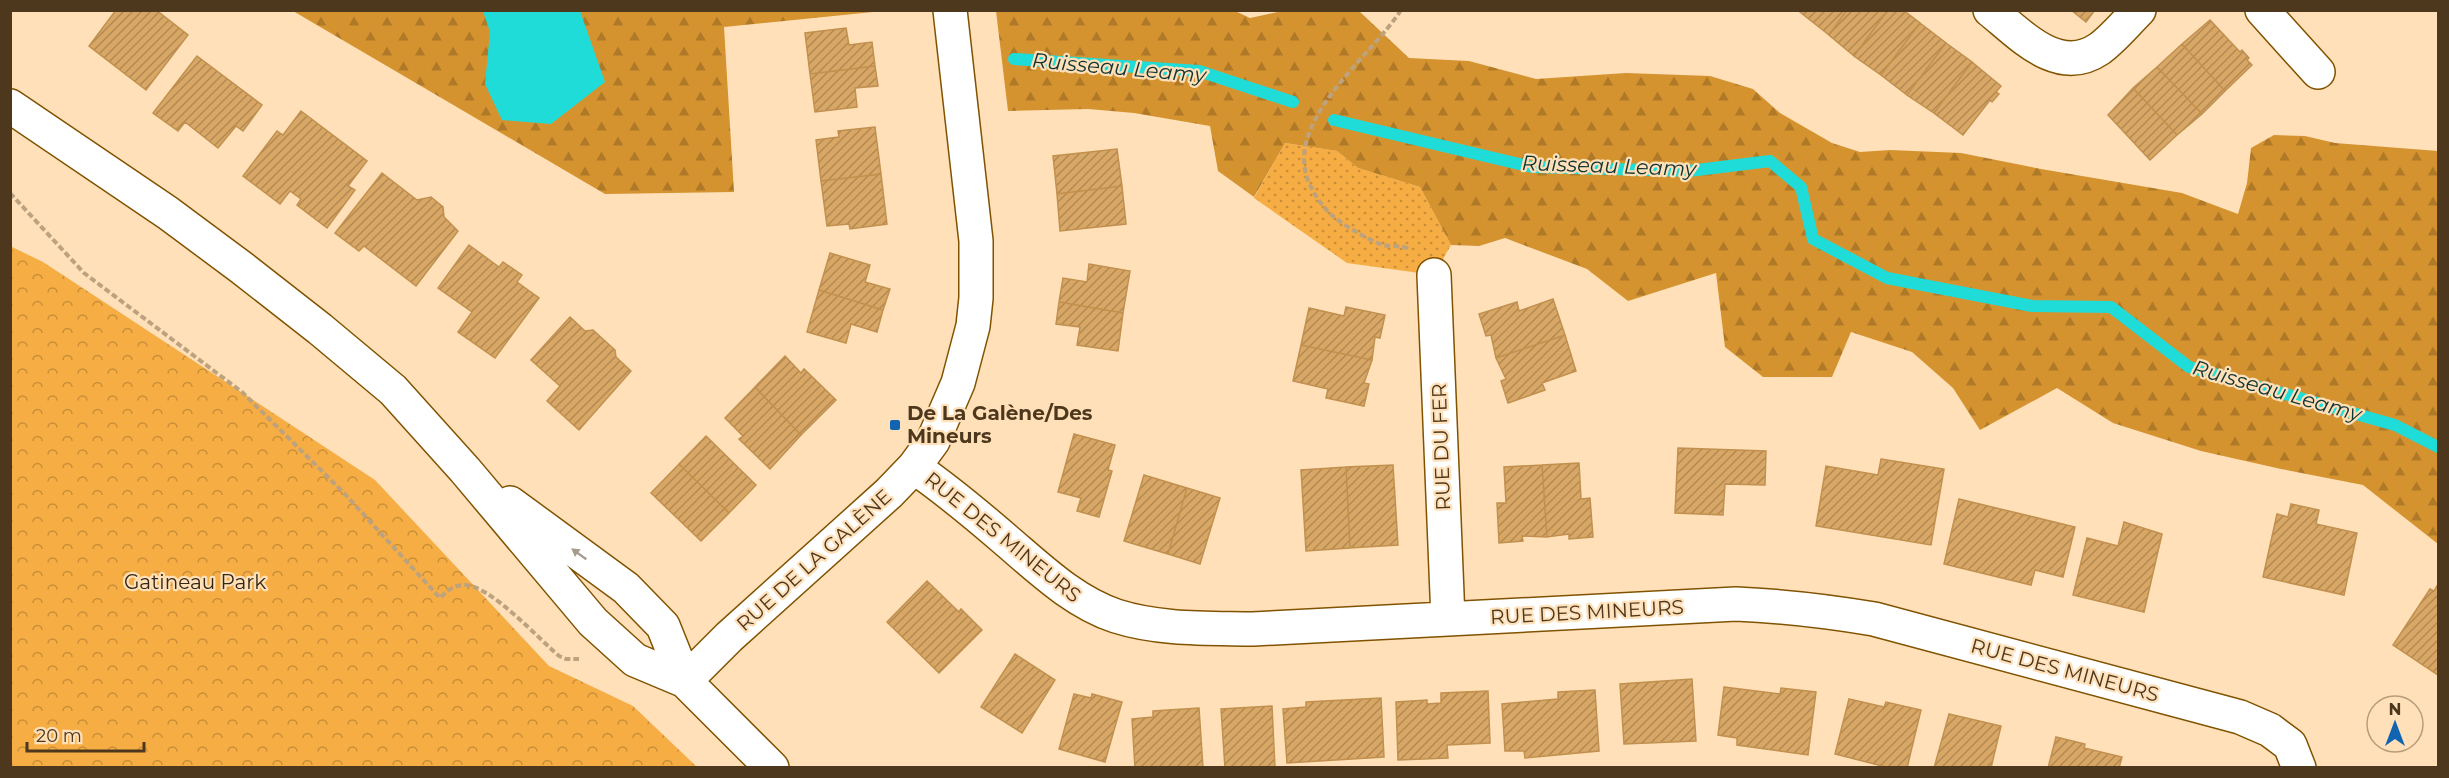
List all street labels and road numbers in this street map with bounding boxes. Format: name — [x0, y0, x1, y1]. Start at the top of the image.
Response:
street label: RUE DU FER — [1427, 383, 1455, 511]
street label: RUE DES MINEURS — [920, 467, 1086, 607]
street label: RUE DE LA GALÈNE — [732, 484, 896, 636]
street label: RUE DES MINEURS — [1490, 595, 1684, 629]
street label: RUE DES MINEURS — [1968, 633, 2162, 707]

